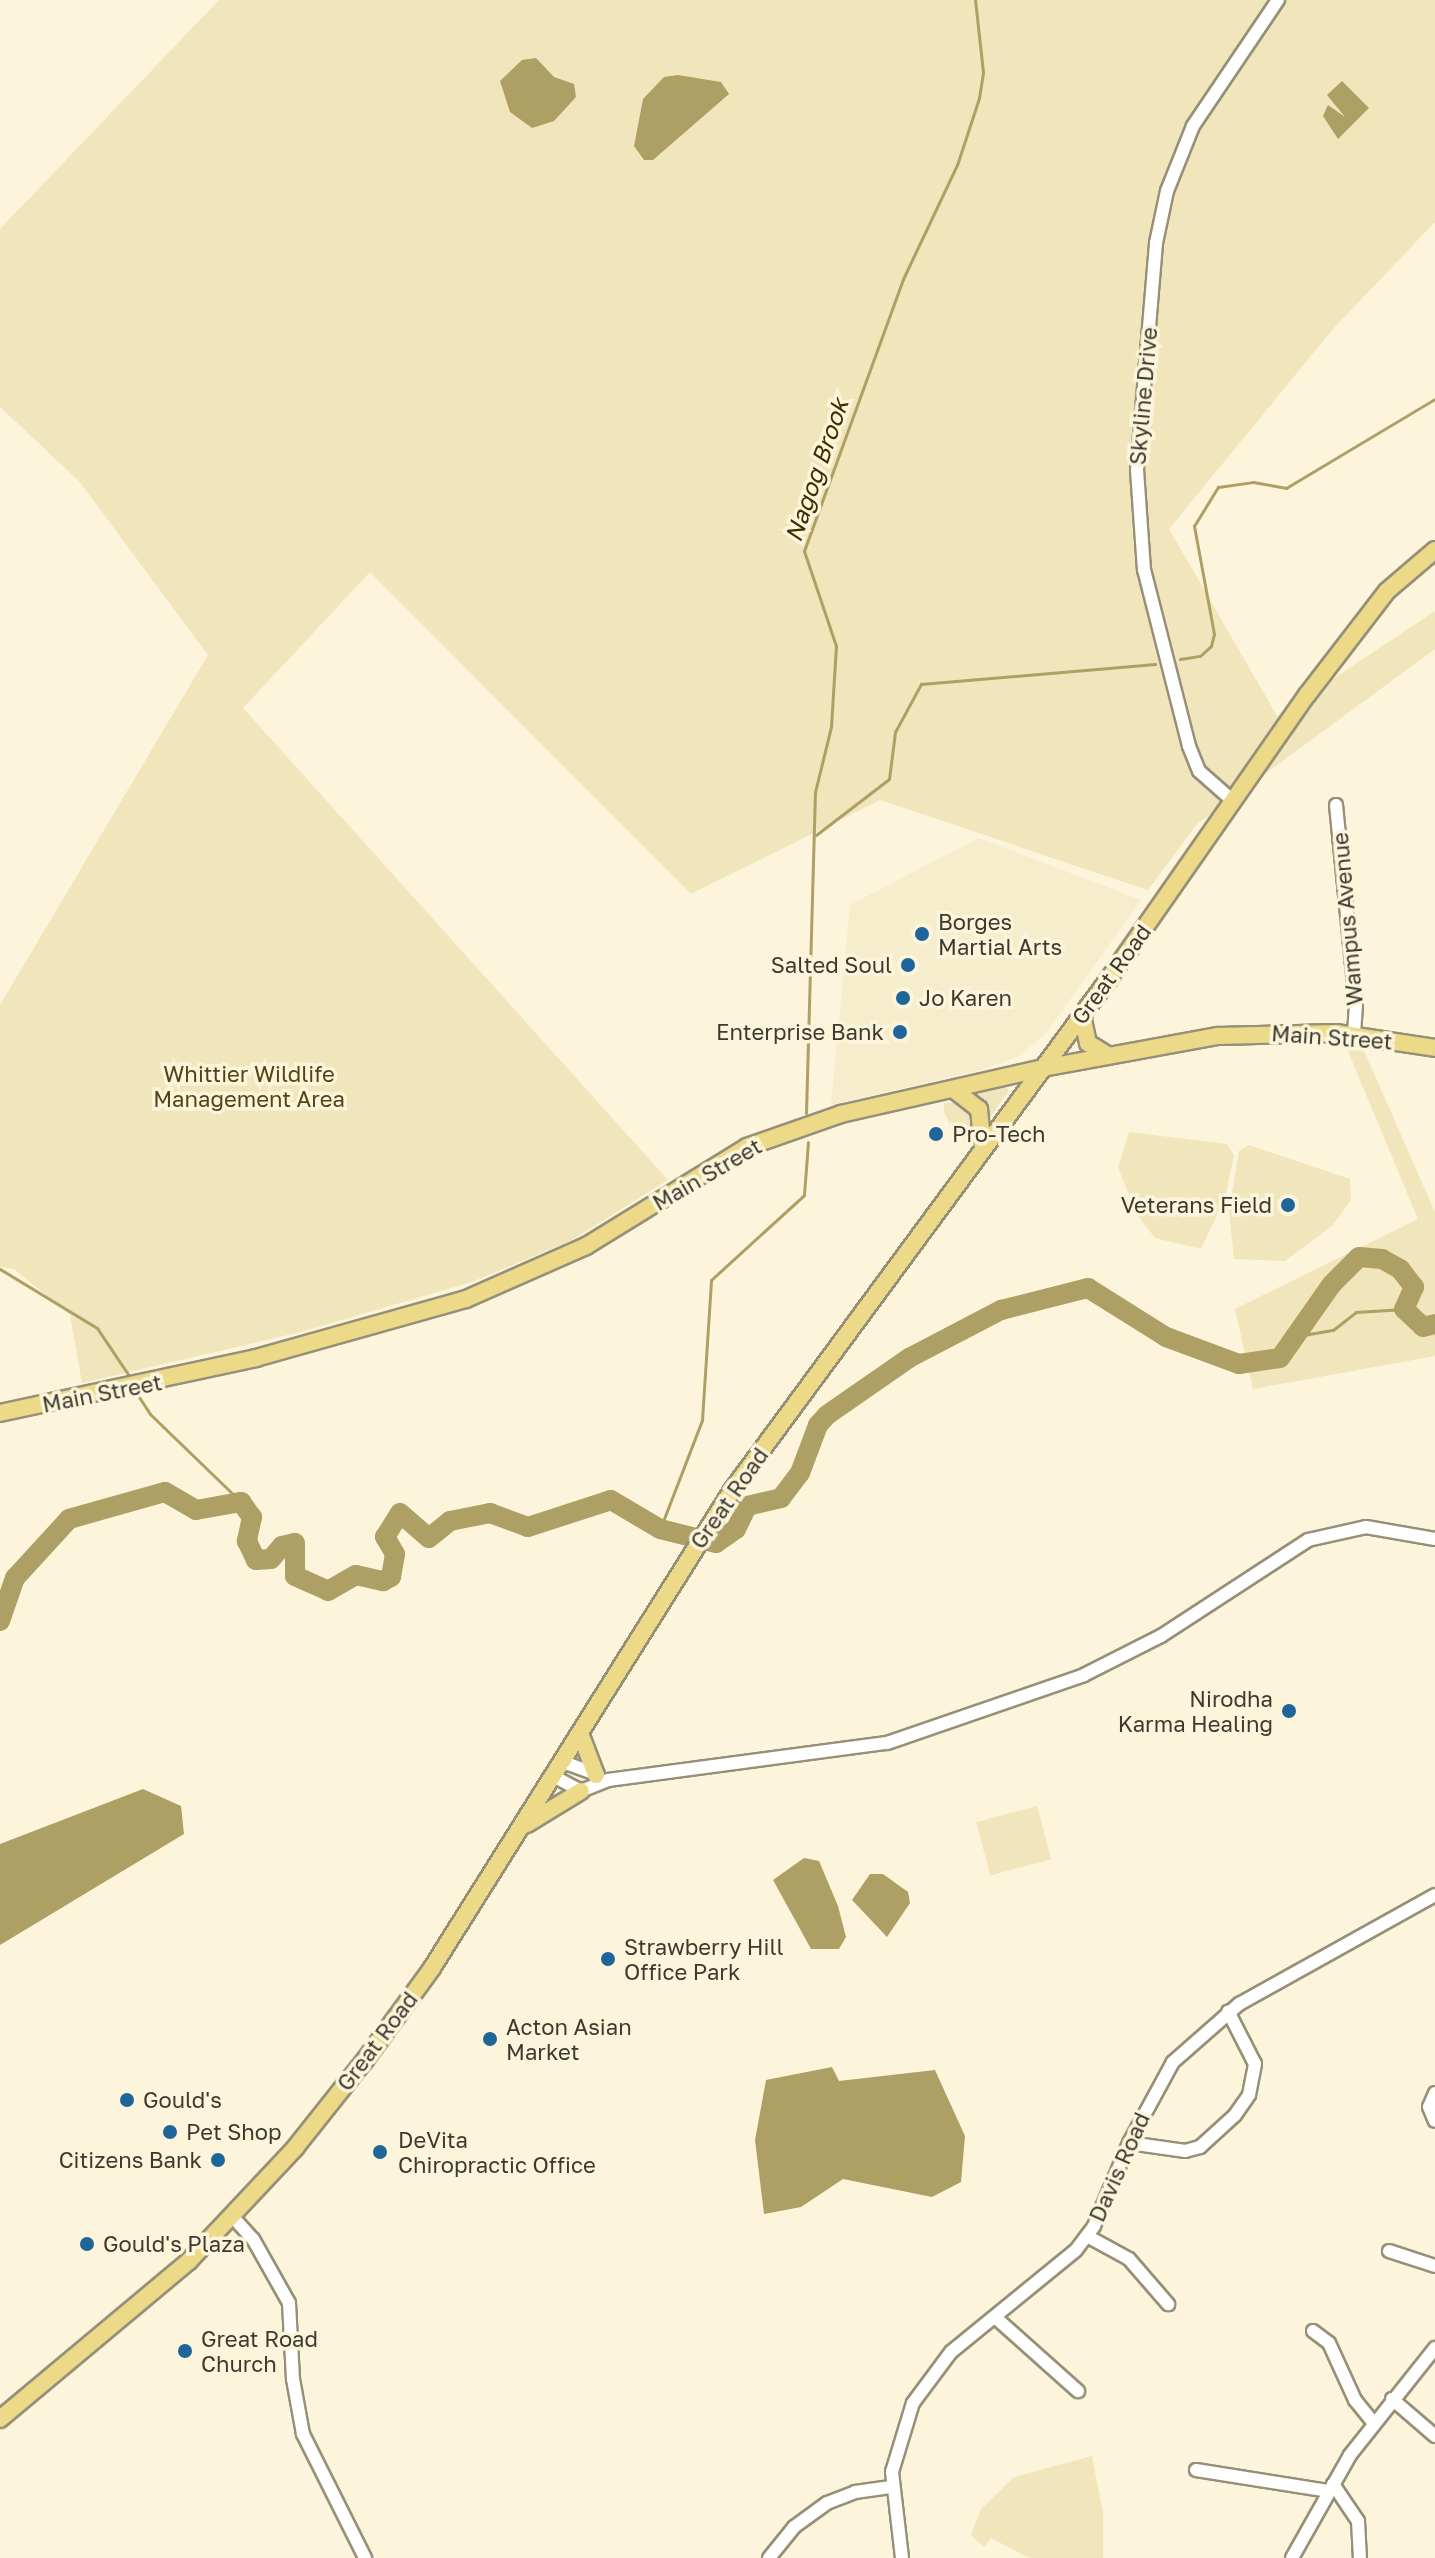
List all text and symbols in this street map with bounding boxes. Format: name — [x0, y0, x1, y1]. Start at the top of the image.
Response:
street label: Skyline Drive — [1124, 326, 1162, 466]
water label: Nagog Brook — [778, 395, 854, 545]
street label: Wampus Avenue — [1326, 831, 1368, 1007]
place label: Borges Martial Arts — [938, 908, 1062, 960]
street label: Great Road — [1066, 919, 1156, 1029]
marker: Borges Martial Arts — [913, 925, 931, 943]
place label: Salted Soul — [771, 952, 892, 978]
marker: Salted Soul — [899, 956, 917, 974]
place label: Jo Karen — [919, 985, 1012, 1011]
marker: Jo Karen — [894, 989, 912, 1007]
place label: Enterprise Bank — [716, 1019, 884, 1045]
street label: Main Street — [1271, 1020, 1393, 1054]
marker: Enterprise Bank — [891, 1023, 909, 1041]
park label: Whittier Wildlife Management Area — [153, 1060, 345, 1112]
place label: Pro-Tech — [952, 1121, 1046, 1147]
marker: Pro-Tech — [927, 1125, 945, 1143]
street label: Main Street — [648, 1132, 766, 1216]
place label: Veterans Field — [1121, 1192, 1272, 1218]
marker: Veterans Field — [1279, 1196, 1297, 1214]
street label: Main Street — [40, 1368, 164, 1418]
street label: Great Road — [685, 1442, 773, 1554]
place label: Nirodha Karma Healing — [1118, 1685, 1273, 1736]
marker: Nirodha Karma Healing — [1280, 1702, 1298, 1720]
place label: Strawberry Hill Office Park — [624, 1933, 783, 1984]
marker: Strawberry Hill Office Park — [599, 1950, 617, 1968]
street label: Great Road — [331, 1986, 423, 2096]
place label: Acton Asian Market — [506, 2013, 632, 2064]
marker: Acton Asian Market — [481, 2030, 499, 2048]
place label: Gould's — [143, 2087, 222, 2113]
marker: Gould's — [118, 2091, 136, 2109]
street label: Davis Road — [1083, 2108, 1155, 2226]
place label: Pet Shop — [186, 2119, 282, 2145]
marker: Pet Shop — [161, 2123, 179, 2141]
place label: DeVita Chiropractic Office — [398, 2126, 596, 2178]
marker: DeVita Chiropractic Office — [369, 2141, 391, 2163]
place label: Citizens Bank — [59, 2147, 202, 2173]
marker: Citizens Bank — [209, 2151, 227, 2169]
place label: Gould's Plaza — [103, 2231, 245, 2257]
marker: Gould's Plaza — [78, 2235, 96, 2253]
place label: Great Road Church — [201, 2325, 318, 2376]
marker: Great Road Church — [176, 2342, 194, 2360]

